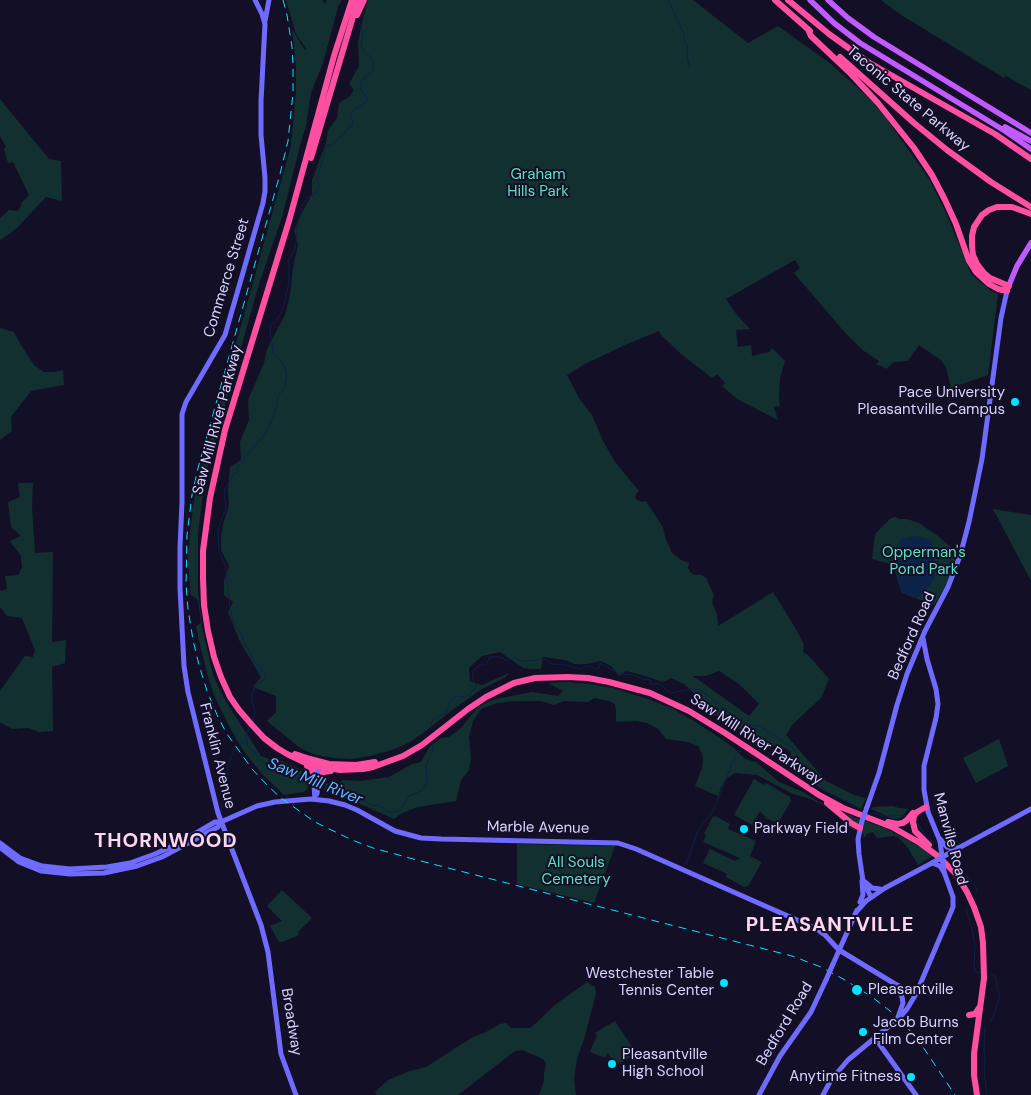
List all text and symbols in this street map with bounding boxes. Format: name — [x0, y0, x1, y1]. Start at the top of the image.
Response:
street label: Taconic State Parkway — [843, 42, 973, 156]
park label: Graham Hills Park — [507, 166, 569, 201]
street label: Commerce Street — [200, 216, 254, 340]
street label: Saw Mill River Parkway — [189, 343, 247, 497]
place label: Pace University Pleasantville Campus — [858, 384, 1005, 419]
marker: Pace University Pleasantville Campus — [1009, 396, 1021, 408]
park label: Opperman's Pond Park — [882, 544, 966, 579]
street label: Bedford Road — [885, 589, 939, 683]
street label: Saw Mill River Parkway — [686, 690, 826, 790]
street label: Franklin Avenue — [195, 701, 239, 811]
water label: Saw Mill River — [265, 754, 365, 810]
street label: Manville Road — [929, 791, 971, 887]
street label: Marble Avenue — [487, 818, 589, 838]
place label: Parkway Field — [754, 820, 848, 838]
marker: Parkway Field — [738, 823, 750, 835]
district label: THORNWOOD — [93, 830, 239, 854]
park label: All Souls Cemetery — [542, 854, 610, 889]
district label: PLEASANTVILLE — [744, 914, 916, 938]
place label: Westchester Table Tennis Center — [585, 965, 714, 1000]
marker: Westchester Table Tennis Center — [718, 977, 730, 989]
street label: Bedford Road — [753, 979, 817, 1069]
place label: Pleasantville — [868, 981, 954, 999]
marker: Pleasantville — [850, 983, 864, 997]
street label: Broadway — [277, 987, 305, 1057]
place label: Jacob Burns Film Center — [873, 1014, 959, 1049]
marker: Jacob Burns Film Center — [857, 1026, 869, 1038]
place label: Pleasantville High School — [622, 1046, 708, 1081]
marker: Pleasantville High School — [606, 1058, 618, 1070]
place label: Anytime Fitness — [789, 1068, 901, 1086]
marker: Anytime Fitness — [905, 1071, 917, 1083]

